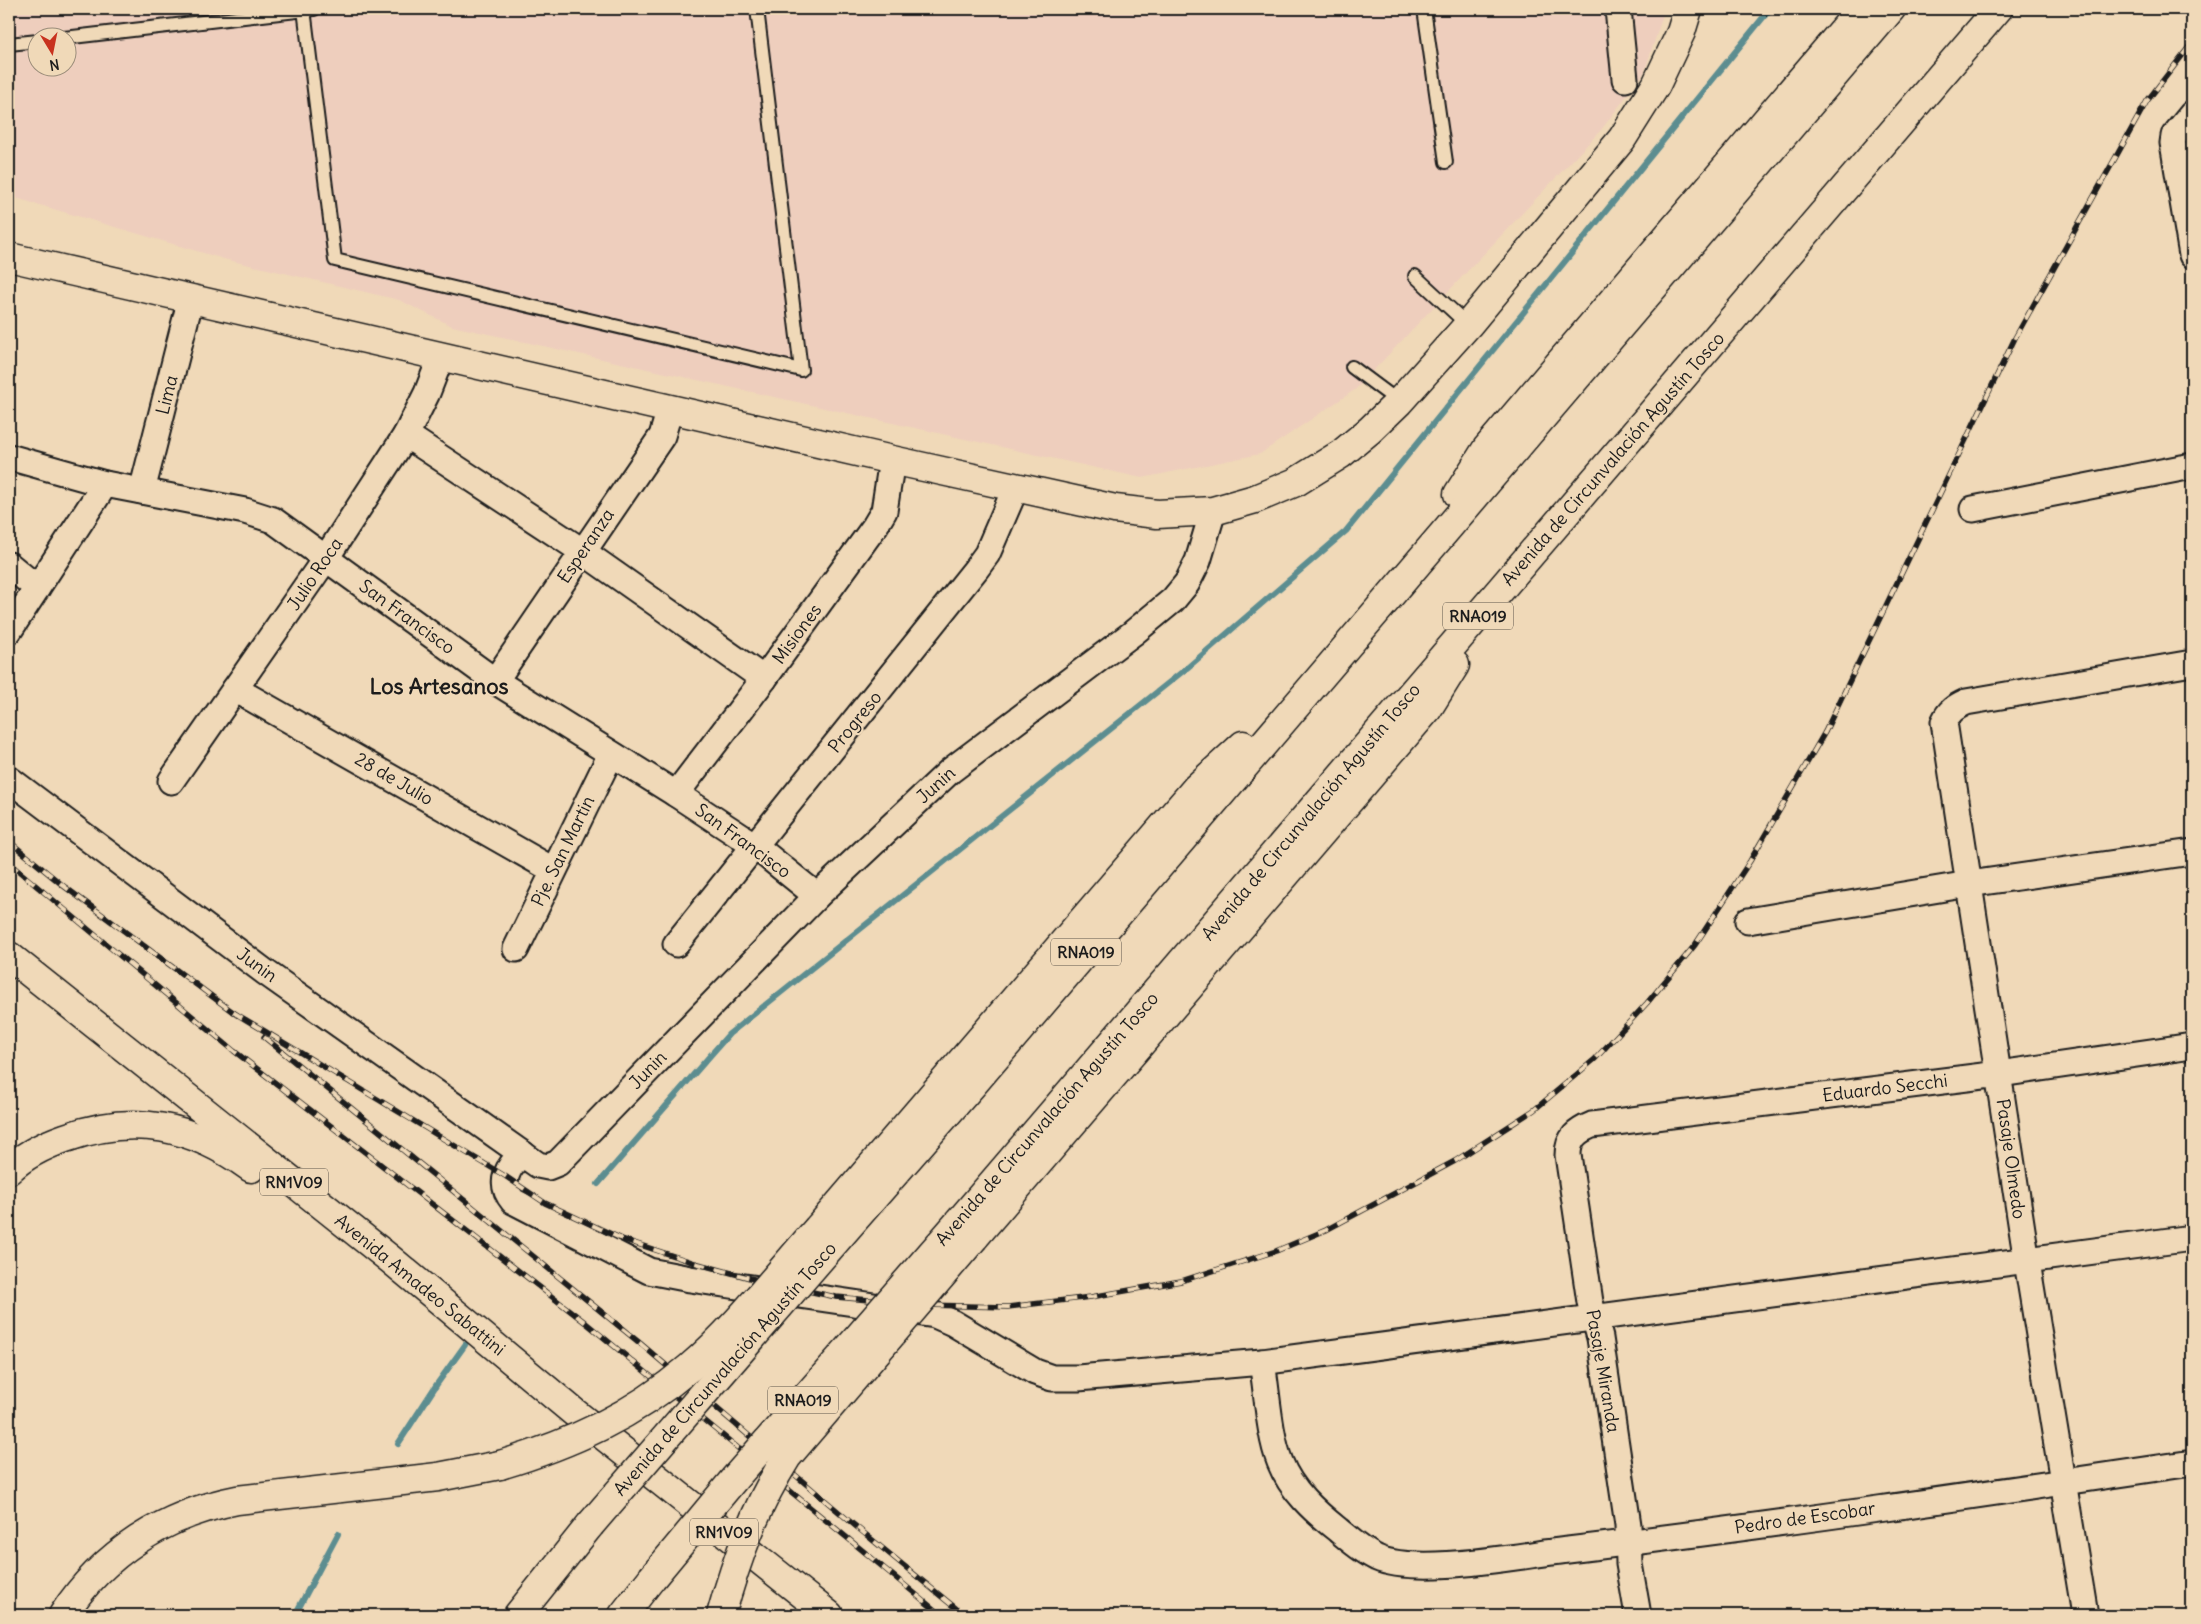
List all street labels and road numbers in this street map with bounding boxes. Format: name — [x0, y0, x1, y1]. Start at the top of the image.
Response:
street label: Avenida de Circunvalación Agustín Tosco — [1496, 327, 1729, 590]
street label: Lima — [151, 373, 182, 417]
street label: Esperanza — [552, 504, 619, 588]
street label: Julio Roca — [282, 533, 347, 614]
street label: San Francisco — [355, 574, 460, 659]
street label: Misiones — [767, 599, 826, 668]
road number: RNA019 — [1443, 602, 1513, 630]
street label: Avenida de Circunvalación Agustín Tosco — [1196, 678, 1425, 945]
street label: Progreso — [823, 686, 887, 757]
street label: 28 de Julio — [351, 747, 438, 810]
street label: Junin — [911, 761, 960, 808]
street label: Pje. San Martin — [526, 792, 599, 910]
street label: San Francisco — [691, 798, 796, 883]
road number: RNA019 — [1051, 939, 1121, 966]
street label: Junin — [233, 942, 282, 987]
street label: Avenida de Circunvalación Agustín Tosco — [930, 987, 1163, 1250]
street label: Junin — [624, 1046, 671, 1094]
street label: Eduardo Secchi — [1821, 1068, 1949, 1107]
street label: Pasaje Olmedo — [1992, 1097, 2031, 1221]
road number: RN1V09 — [260, 1168, 328, 1196]
street label: Avenida Amadeo Sabattini — [330, 1209, 510, 1360]
street label: Avenida de Circunvalación Agustín Tosco — [608, 1237, 841, 1500]
street label: Pasaje Miranda — [1581, 1308, 1626, 1434]
road number: RNA019 — [768, 1386, 838, 1414]
street label: Pedro de Escobar — [1733, 1496, 1877, 1539]
road number: RN1V09 — [690, 1518, 758, 1545]

